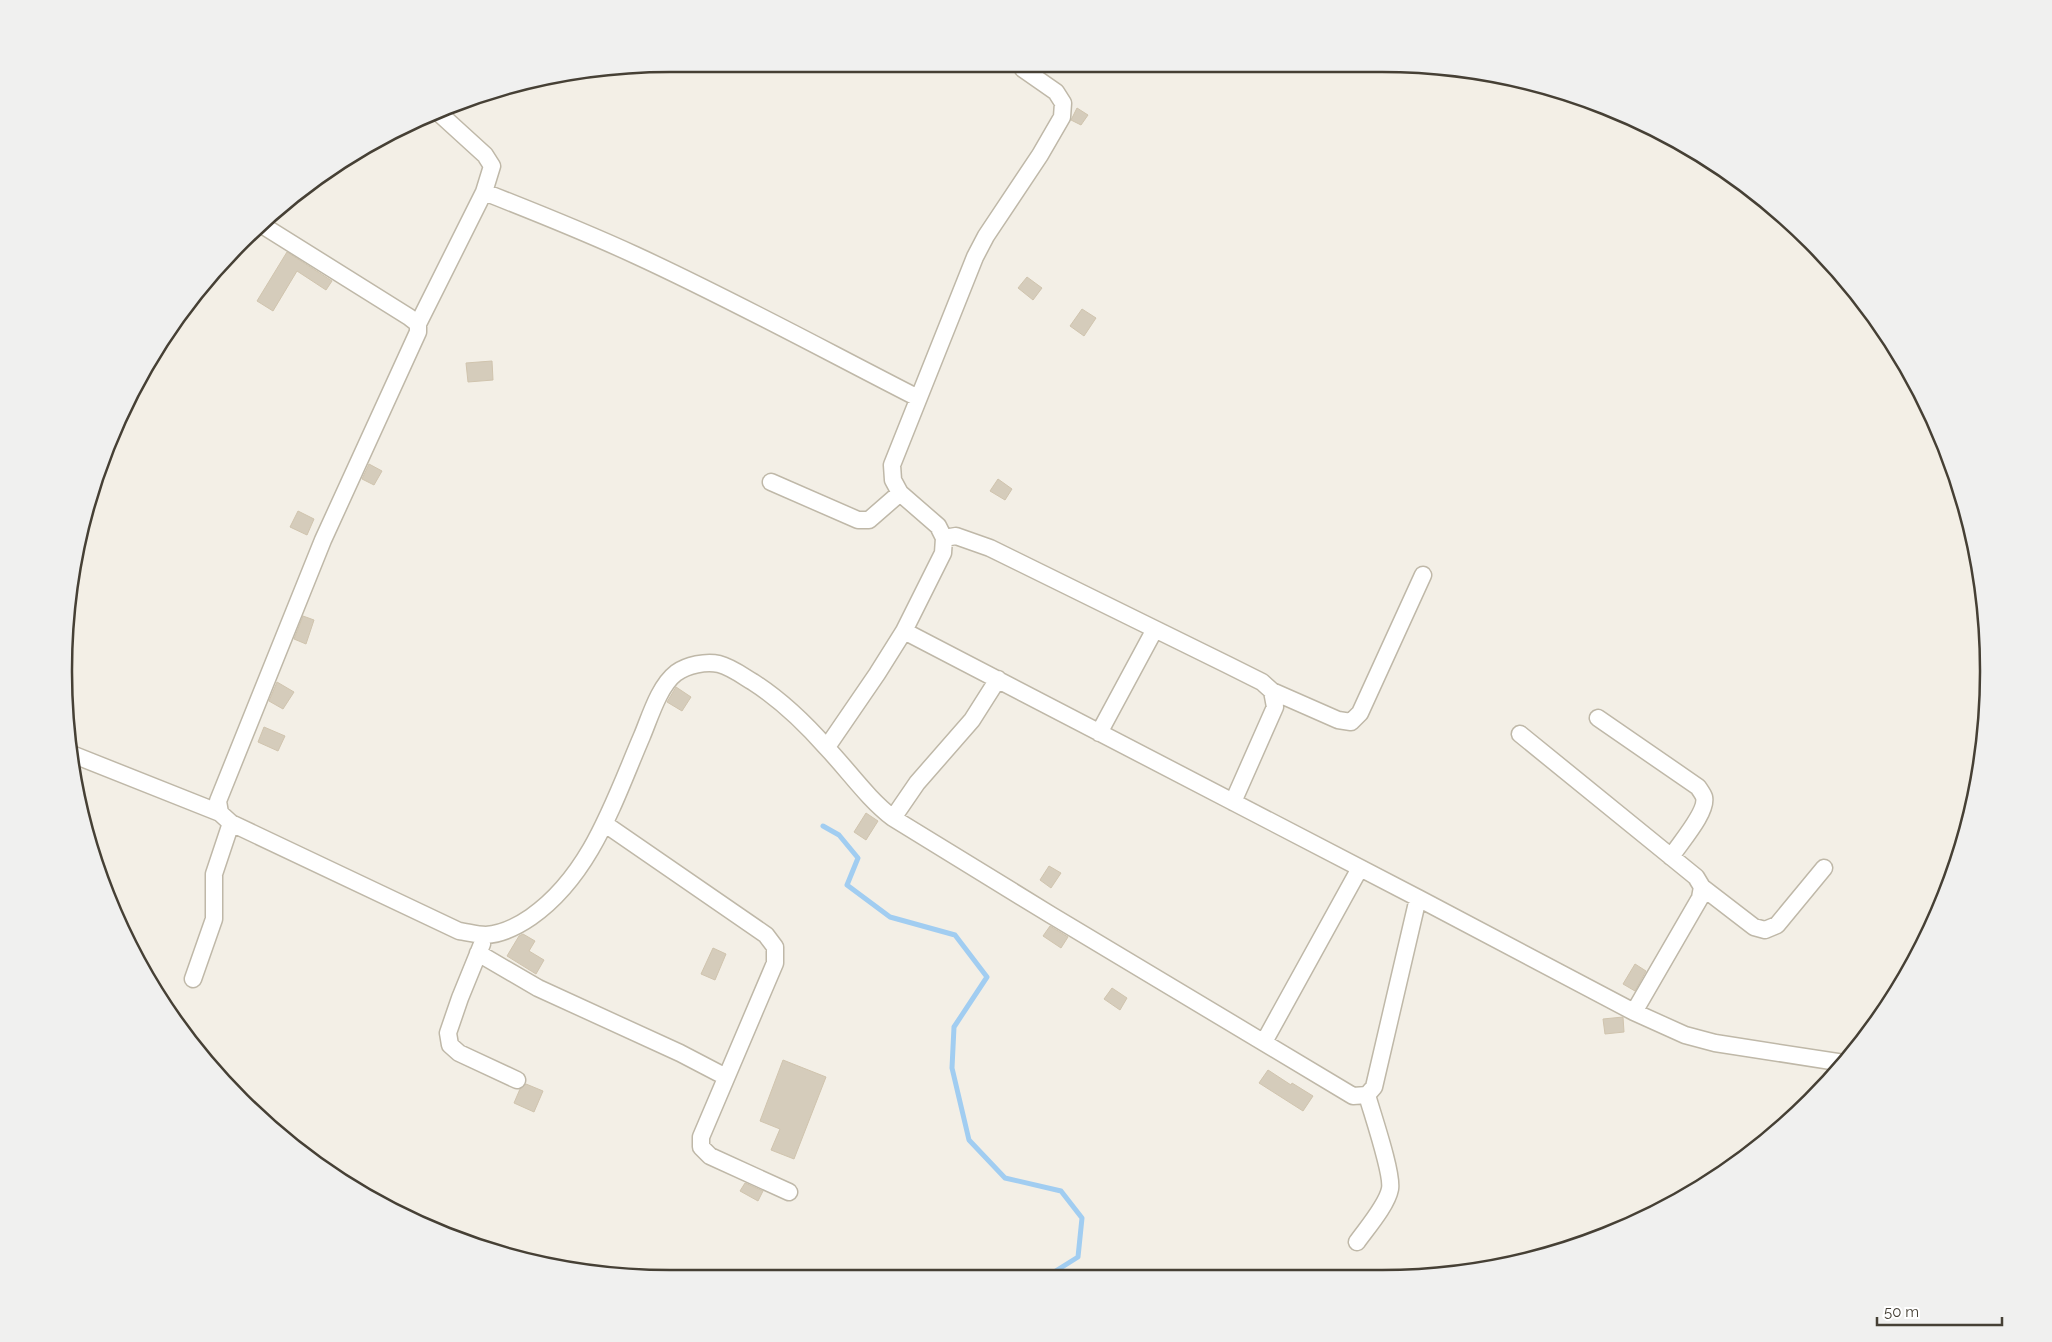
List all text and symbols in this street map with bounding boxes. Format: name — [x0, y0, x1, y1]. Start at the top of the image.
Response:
scale bar — [1877, 1294, 2002, 1326]
text: 50 m — [1884, 1303, 1919, 1321]

